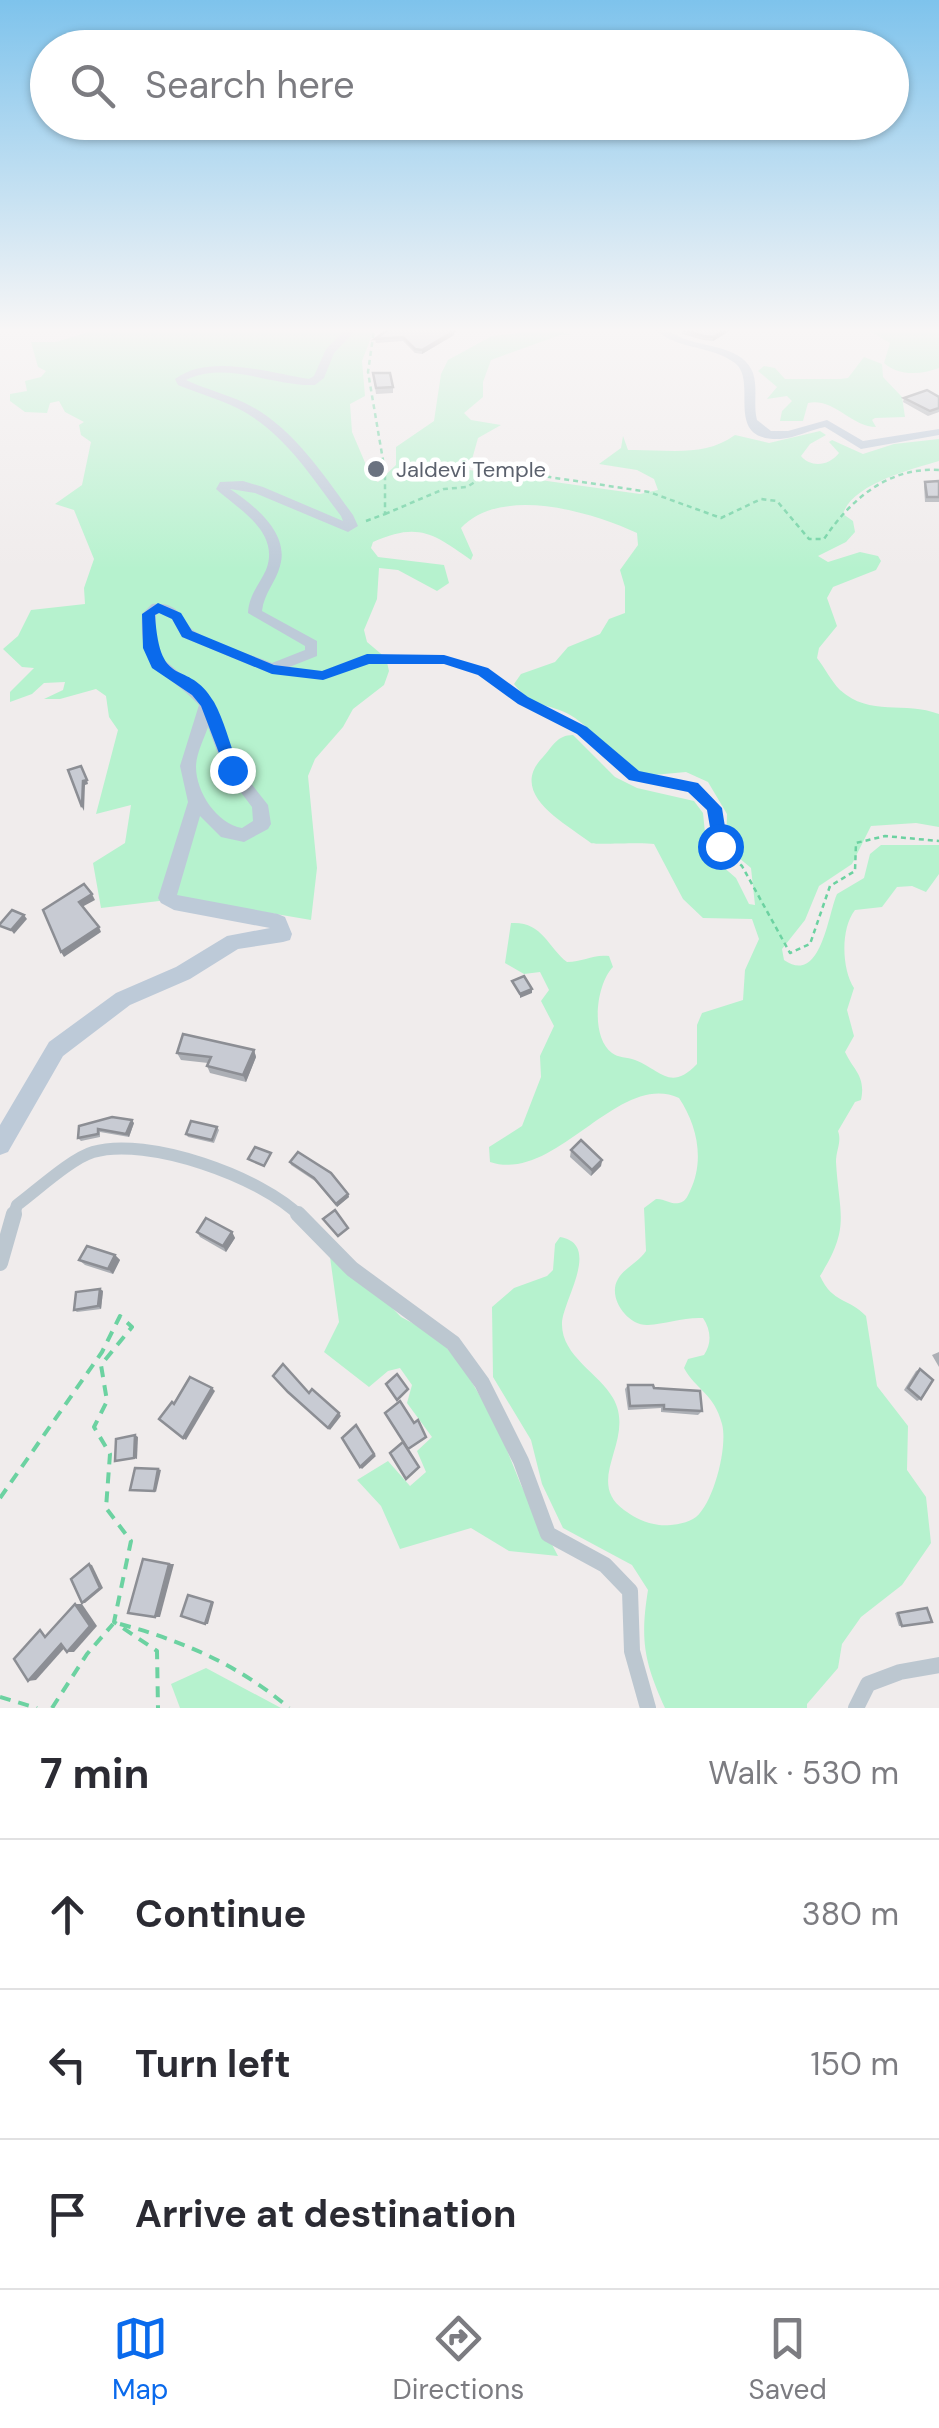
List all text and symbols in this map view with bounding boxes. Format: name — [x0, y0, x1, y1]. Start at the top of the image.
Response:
search box — [30, 30, 909, 140]
icon: search — [65, 58, 120, 113]
text: Search here — [145, 60, 355, 110]
place label: Jaldevi Temple — [396, 455, 546, 484]
marker: Jaldevi Temple — [365, 458, 387, 480]
route end — [210, 748, 256, 794]
route start — [698, 824, 744, 870]
text: 7 min — [40, 1746, 149, 1801]
text: Walk · 530 m — [708, 1752, 899, 1794]
icon: ahead — [40, 1887, 95, 1942]
text: Continue — [135, 1889, 306, 1939]
text: 380 m — [802, 1893, 899, 1935]
icon: left — [40, 2037, 95, 2092]
text: Turn left — [135, 2039, 291, 2089]
text: 150 m — [811, 2043, 899, 2085]
icon: arrive — [40, 2187, 95, 2242]
text: Arrive at destination — [135, 2189, 517, 2239]
tab: Map — [112, 2311, 168, 2408]
tab: Directions — [393, 2311, 524, 2408]
tab: Saved — [748, 2311, 827, 2408]

